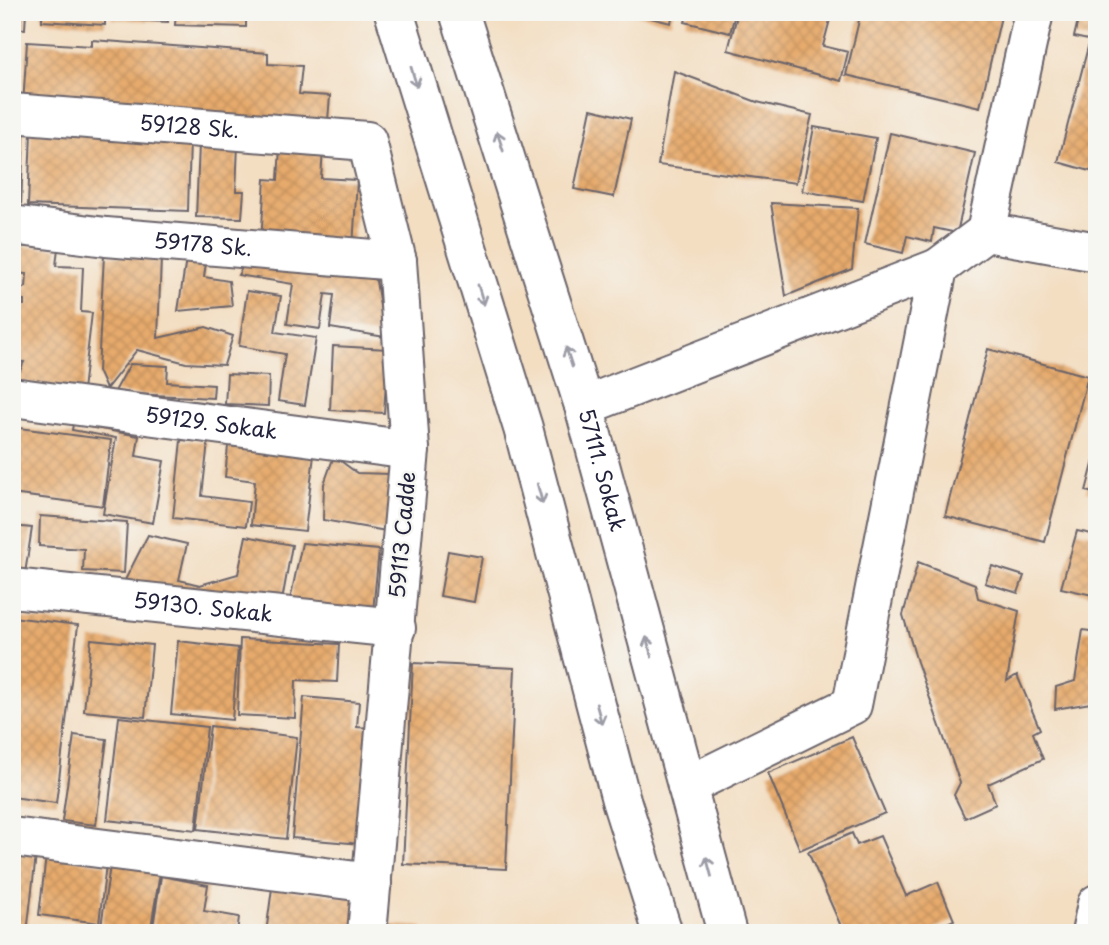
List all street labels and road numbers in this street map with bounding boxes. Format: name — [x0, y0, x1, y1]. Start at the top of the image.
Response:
street label: 59128 Sk. — [139, 105, 241, 145]
street label: 59178 Sk. — [153, 223, 253, 263]
street label: 59129. Sokak — [144, 397, 279, 446]
street label: 57111. Sokak — [571, 405, 635, 535]
street label: 59113 Cadde — [380, 470, 422, 600]
street label: 59130. Sokak — [132, 583, 274, 629]

